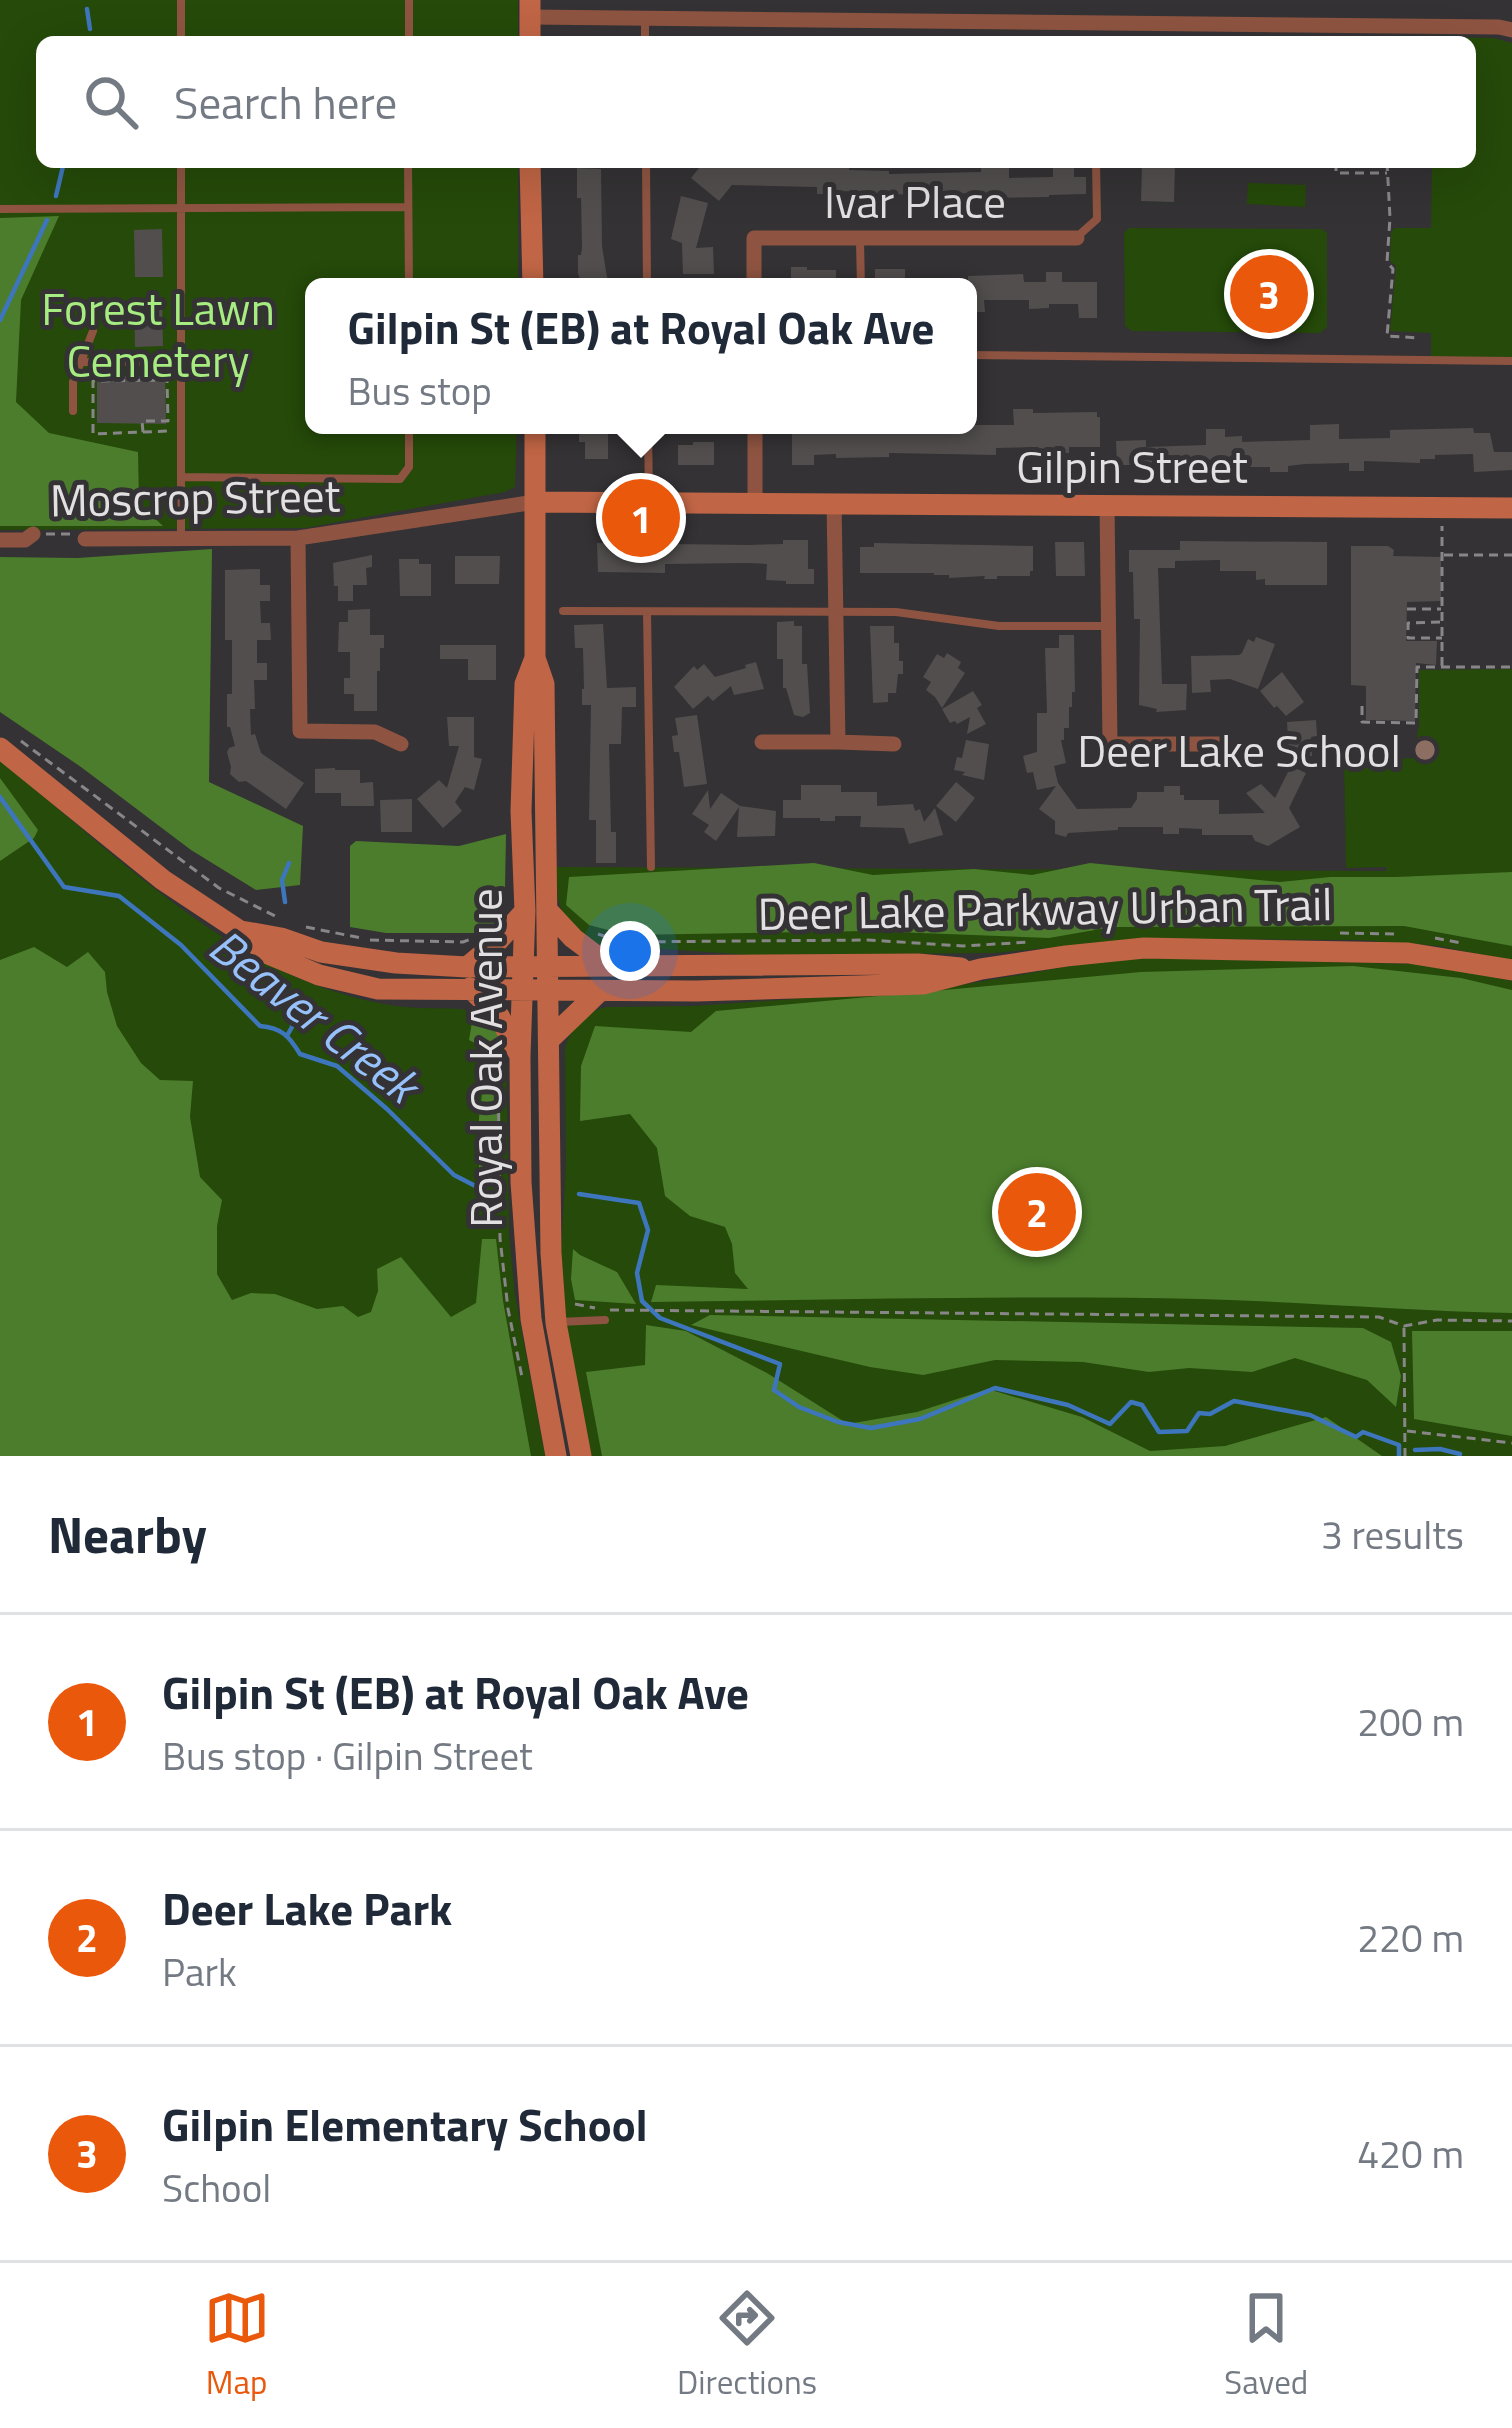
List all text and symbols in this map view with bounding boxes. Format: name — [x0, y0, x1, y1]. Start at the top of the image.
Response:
search box — [36, 36, 1476, 168]
text: Search here — [174, 68, 397, 136]
icon: search — [78, 69, 144, 135]
street label: Ivar Place — [824, 167, 1006, 235]
pin: 3 — [1230, 249, 1308, 339]
park label: Forest Lawn Cemetery — [41, 274, 275, 394]
popup — [305, 278, 977, 434]
text: Gilpin St (EB) at Royal Oak Ave — [347, 293, 935, 361]
text: Bus stop — [347, 361, 492, 420]
street label: Gilpin Street — [1016, 432, 1248, 500]
street label: Moscrop Street — [49, 460, 341, 534]
pin: 1 — [602, 473, 680, 563]
place label: Deer Lake School — [1077, 716, 1401, 784]
marker: Deer Lake School — [1412, 737, 1438, 763]
street label: Deer Lake Parkway Urban Trail — [757, 869, 1333, 947]
street label: Royal Oak Avenue — [451, 888, 519, 1228]
water label: Beaver Creek — [194, 910, 438, 1123]
your location — [600, 921, 660, 981]
pin: 2 — [998, 1167, 1076, 1257]
text: Nearby — [48, 1495, 207, 1573]
text: 3 results — [1321, 1505, 1464, 1564]
text: Gilpin St (EB) at Royal Oak Ave — [162, 1658, 749, 1726]
text: 1 — [76, 1692, 98, 1751]
text: 200 m — [1357, 1692, 1464, 1751]
text: Bus stop · Gilpin Street — [162, 1726, 533, 1785]
text: Deer Lake Park — [162, 1874, 452, 1942]
text: 2 — [76, 1908, 98, 1967]
text: 220 m — [1357, 1908, 1464, 1967]
text: Park — [162, 1942, 237, 2001]
text: Gilpin Elementary School — [162, 2090, 648, 2158]
text: 3 — [76, 2124, 98, 2183]
text: 420 m — [1357, 2124, 1464, 2183]
text: School — [162, 2158, 271, 2217]
tab: Map — [204, 2285, 270, 2407]
tab: Directions — [677, 2285, 817, 2407]
tab: Saved — [1224, 2285, 1308, 2407]

